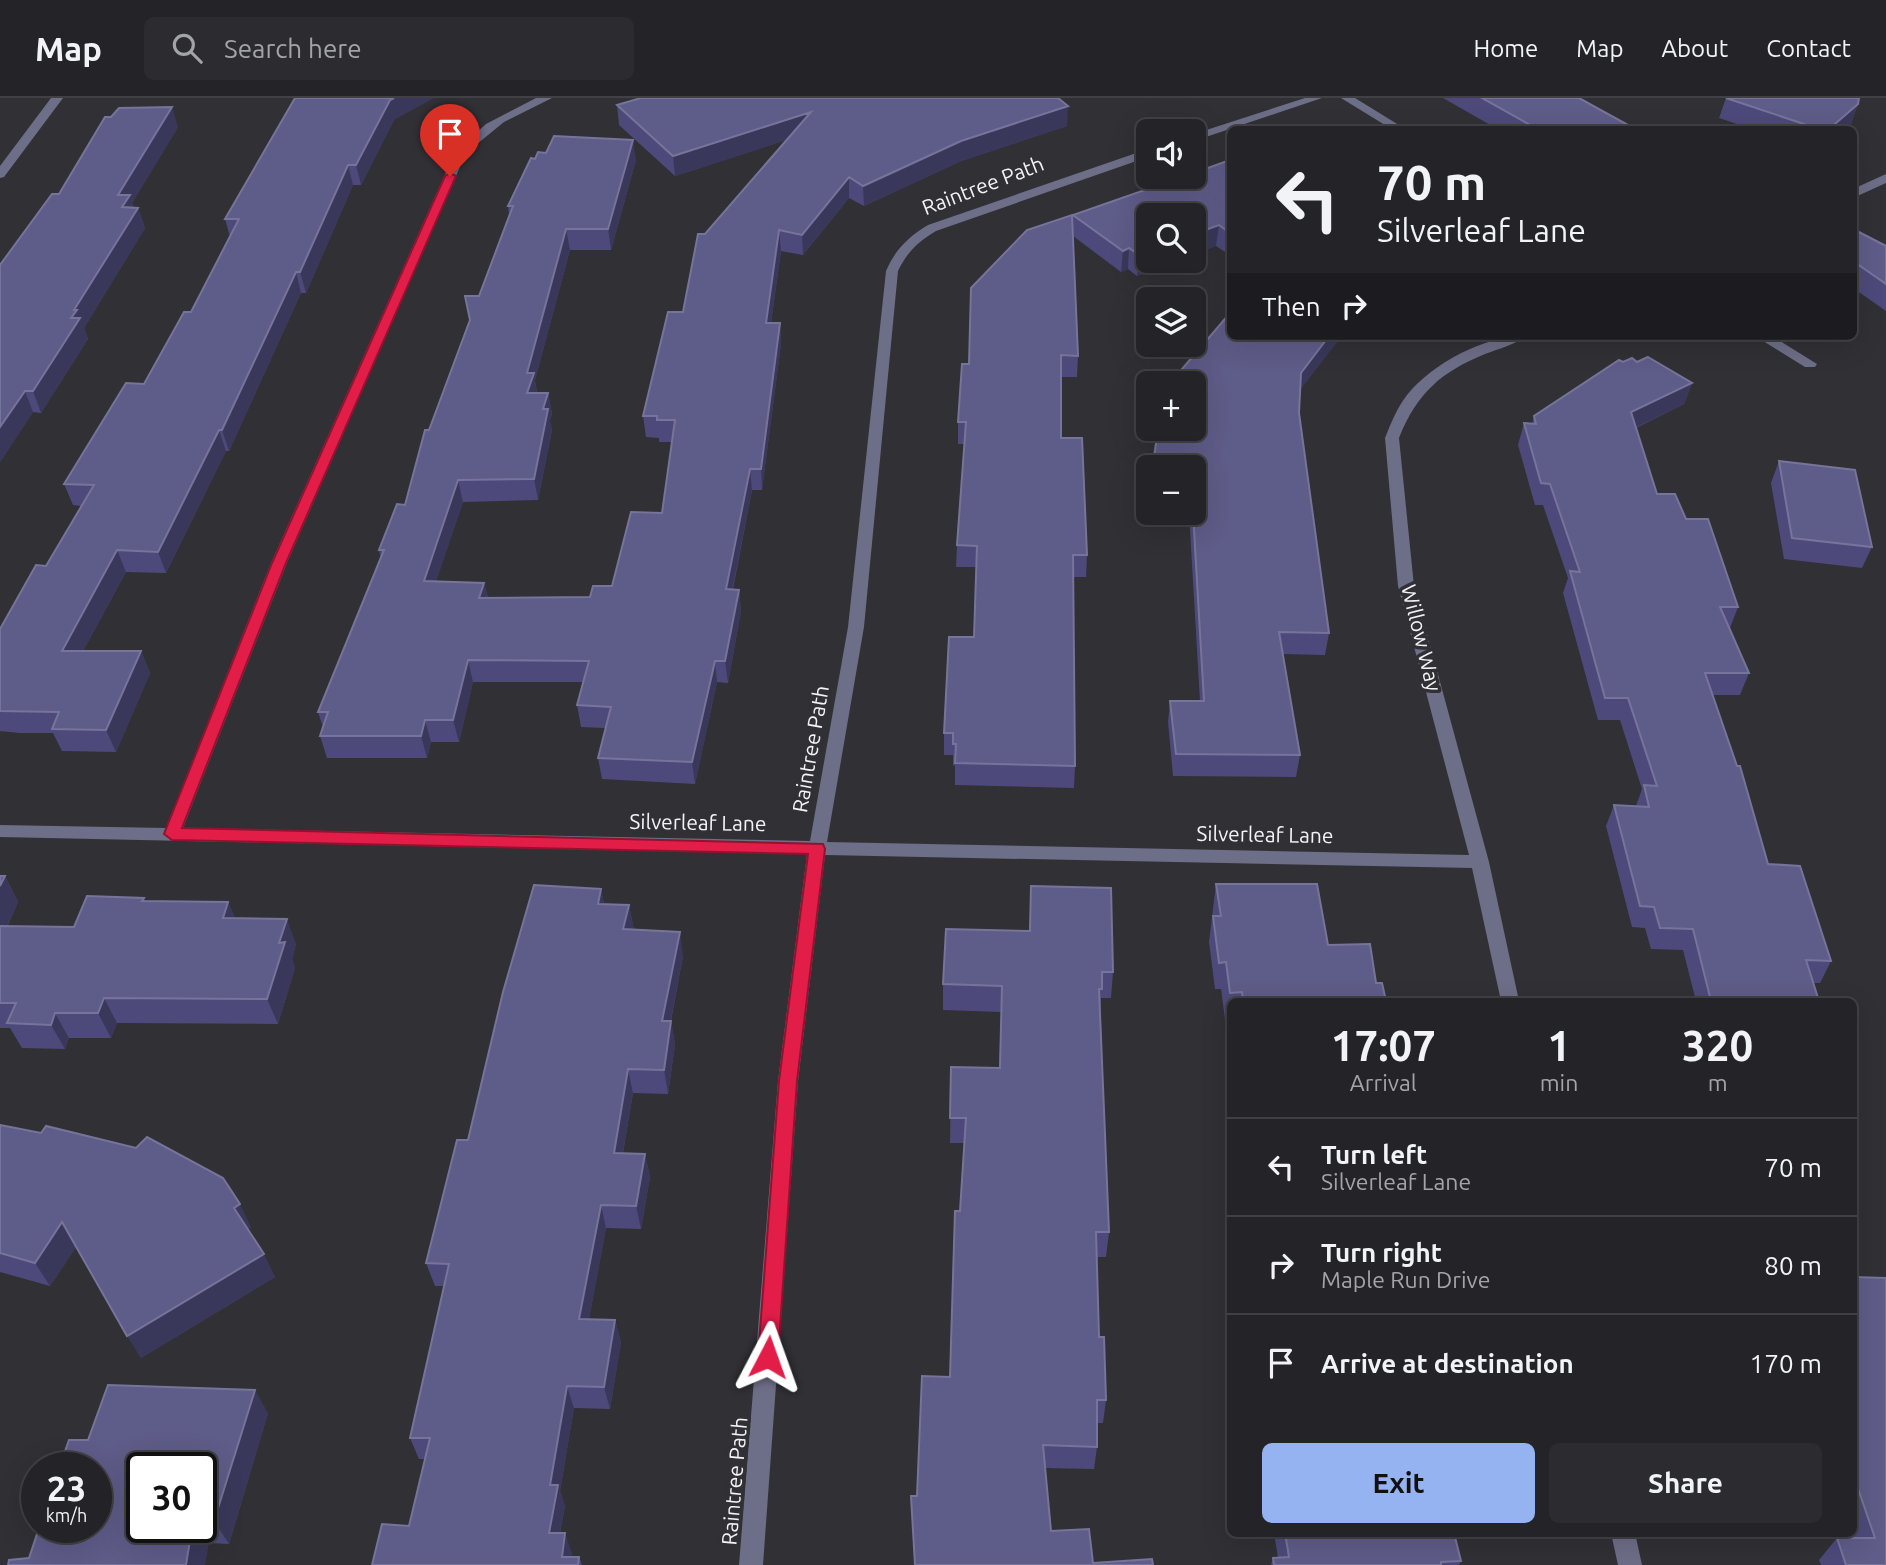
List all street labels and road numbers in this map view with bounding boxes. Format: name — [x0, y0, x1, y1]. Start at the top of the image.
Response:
street label: Raintree Path — [918, 151, 1047, 219]
street label: Willow Way — [1397, 582, 1447, 694]
street label: Raintree Path — [787, 683, 833, 814]
street label: Silverleaf Lane — [629, 809, 767, 835]
street label: Silverleaf Lane — [1196, 821, 1334, 847]
street label: Raintree Path — [716, 1416, 752, 1546]

